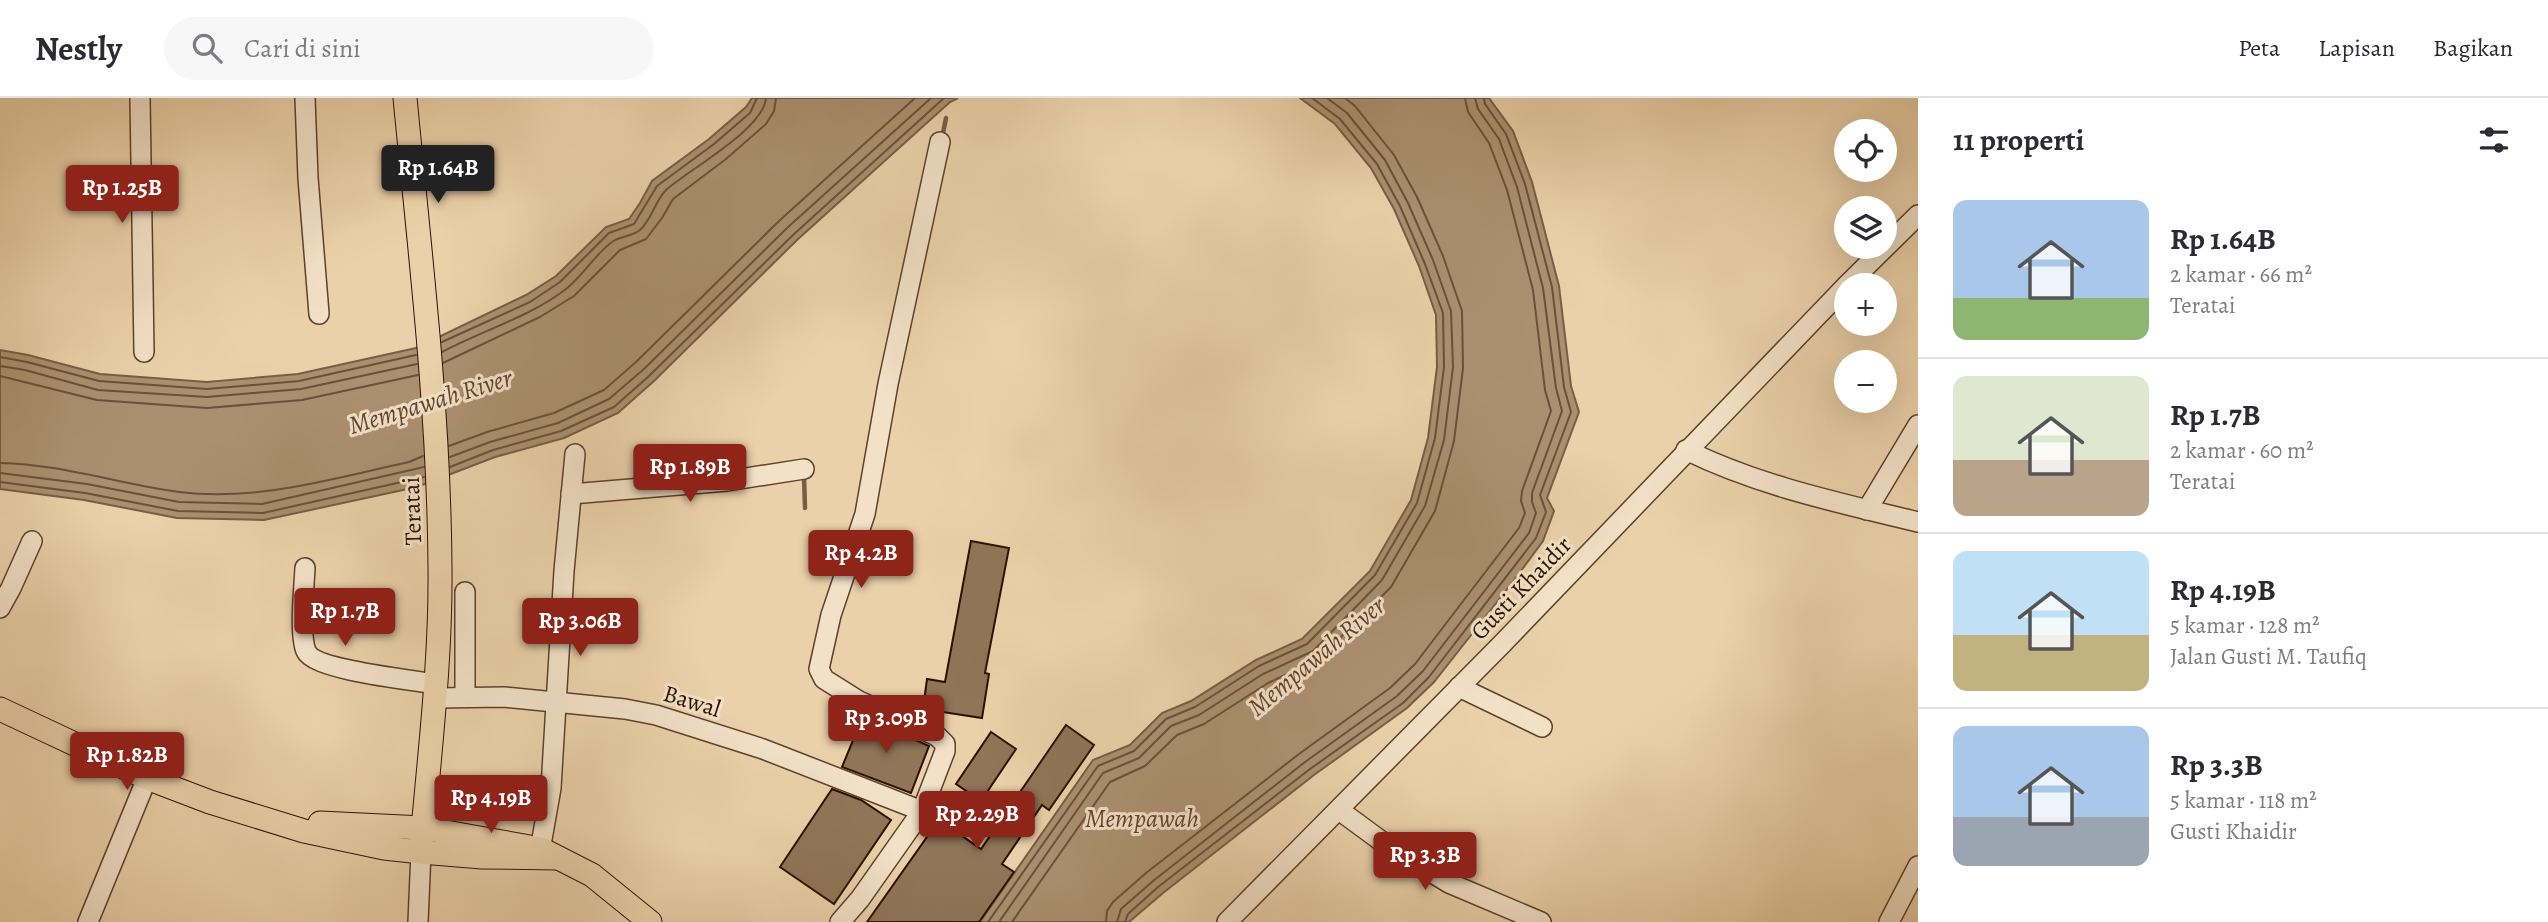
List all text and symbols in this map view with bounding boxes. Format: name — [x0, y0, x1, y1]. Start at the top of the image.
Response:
search box — [164, 17, 654, 80]
text: Nestly — [35, 26, 122, 71]
icon: search — [188, 29, 226, 67]
text: Cari di sini — [244, 31, 361, 66]
text: Peta — [2238, 32, 2280, 64]
text: Lapisan — [2318, 32, 2395, 64]
text: Bagikan — [2433, 32, 2513, 64]
map controls — [1834, 119, 1897, 413]
button: locate — [1834, 119, 1897, 182]
text: 11 properti — [1953, 120, 2084, 160]
icon: filters — [2475, 121, 2513, 159]
pin: Rp 1.64B — [366, 146, 510, 205]
text: Rp 1.64B — [397, 152, 479, 183]
pin: Rp 1.25B — [50, 166, 194, 225]
text: Rp 1.25B — [82, 172, 162, 203]
button: layers — [1834, 196, 1897, 259]
text: Rp 1.64B — [2170, 219, 2276, 259]
icon: home — [2009, 228, 2093, 312]
text: 2 kamar · 66 m² — [2170, 259, 2312, 290]
button: + — [1834, 273, 1897, 336]
text: Teratai — [2170, 290, 2236, 321]
button: − — [1834, 350, 1897, 413]
water label: Mempawah River — [344, 360, 517, 443]
text: Rp 1.7B — [2170, 395, 2261, 435]
icon: home — [2009, 404, 2093, 488]
text: 2 kamar · 60 m² — [2170, 435, 2314, 466]
pin: Rp 1.89B — [618, 444, 762, 504]
text: Rp 1.89B — [649, 451, 731, 482]
text: Teratai — [2170, 466, 2236, 497]
street label: Teratai — [395, 476, 429, 546]
street label: Gusti Khaidir — [1464, 529, 1578, 647]
pin: Rp 4.2B — [796, 531, 926, 590]
text: Rp 4.2B — [824, 537, 898, 568]
text: Rp 4.19B — [2170, 570, 2276, 610]
icon: home — [2009, 579, 2093, 663]
pin: Rp 1.7B — [280, 588, 410, 648]
water label: Mempawah River — [1240, 588, 1393, 724]
text: Rp 1.7B — [310, 595, 380, 626]
pin: Rp 3.06B — [508, 598, 652, 658]
text: Rp 3.06B — [538, 605, 622, 636]
text: 5 kamar · 128 m² — [2170, 610, 2320, 641]
text: Jalan Gusti M. Taufiq — [2170, 641, 2367, 672]
street label: Bawal — [659, 677, 725, 725]
pin: Rp 3.09B — [814, 696, 958, 755]
text: Rp 3.09B — [844, 702, 928, 733]
pin: Rp 1.82B — [55, 732, 199, 792]
text: Rp 1.82B — [86, 739, 168, 770]
text: Rp 3.3B — [2170, 745, 2263, 785]
icon: home — [2009, 754, 2093, 838]
pin: Rp 4.19B — [419, 776, 563, 835]
text: Rp 4.19B — [450, 782, 532, 813]
text: 5 kamar · 118 m² — [2170, 785, 2317, 816]
pin: Rp 2.29B — [905, 792, 1049, 851]
text: Rp 2.29B — [935, 798, 1019, 829]
water label: Mempawah — [1085, 801, 1199, 836]
text: Gusti Khaidir — [2170, 816, 2297, 847]
pin: Rp 3.3B — [1360, 832, 1490, 892]
text: Rp 3.3B — [1389, 839, 1461, 870]

